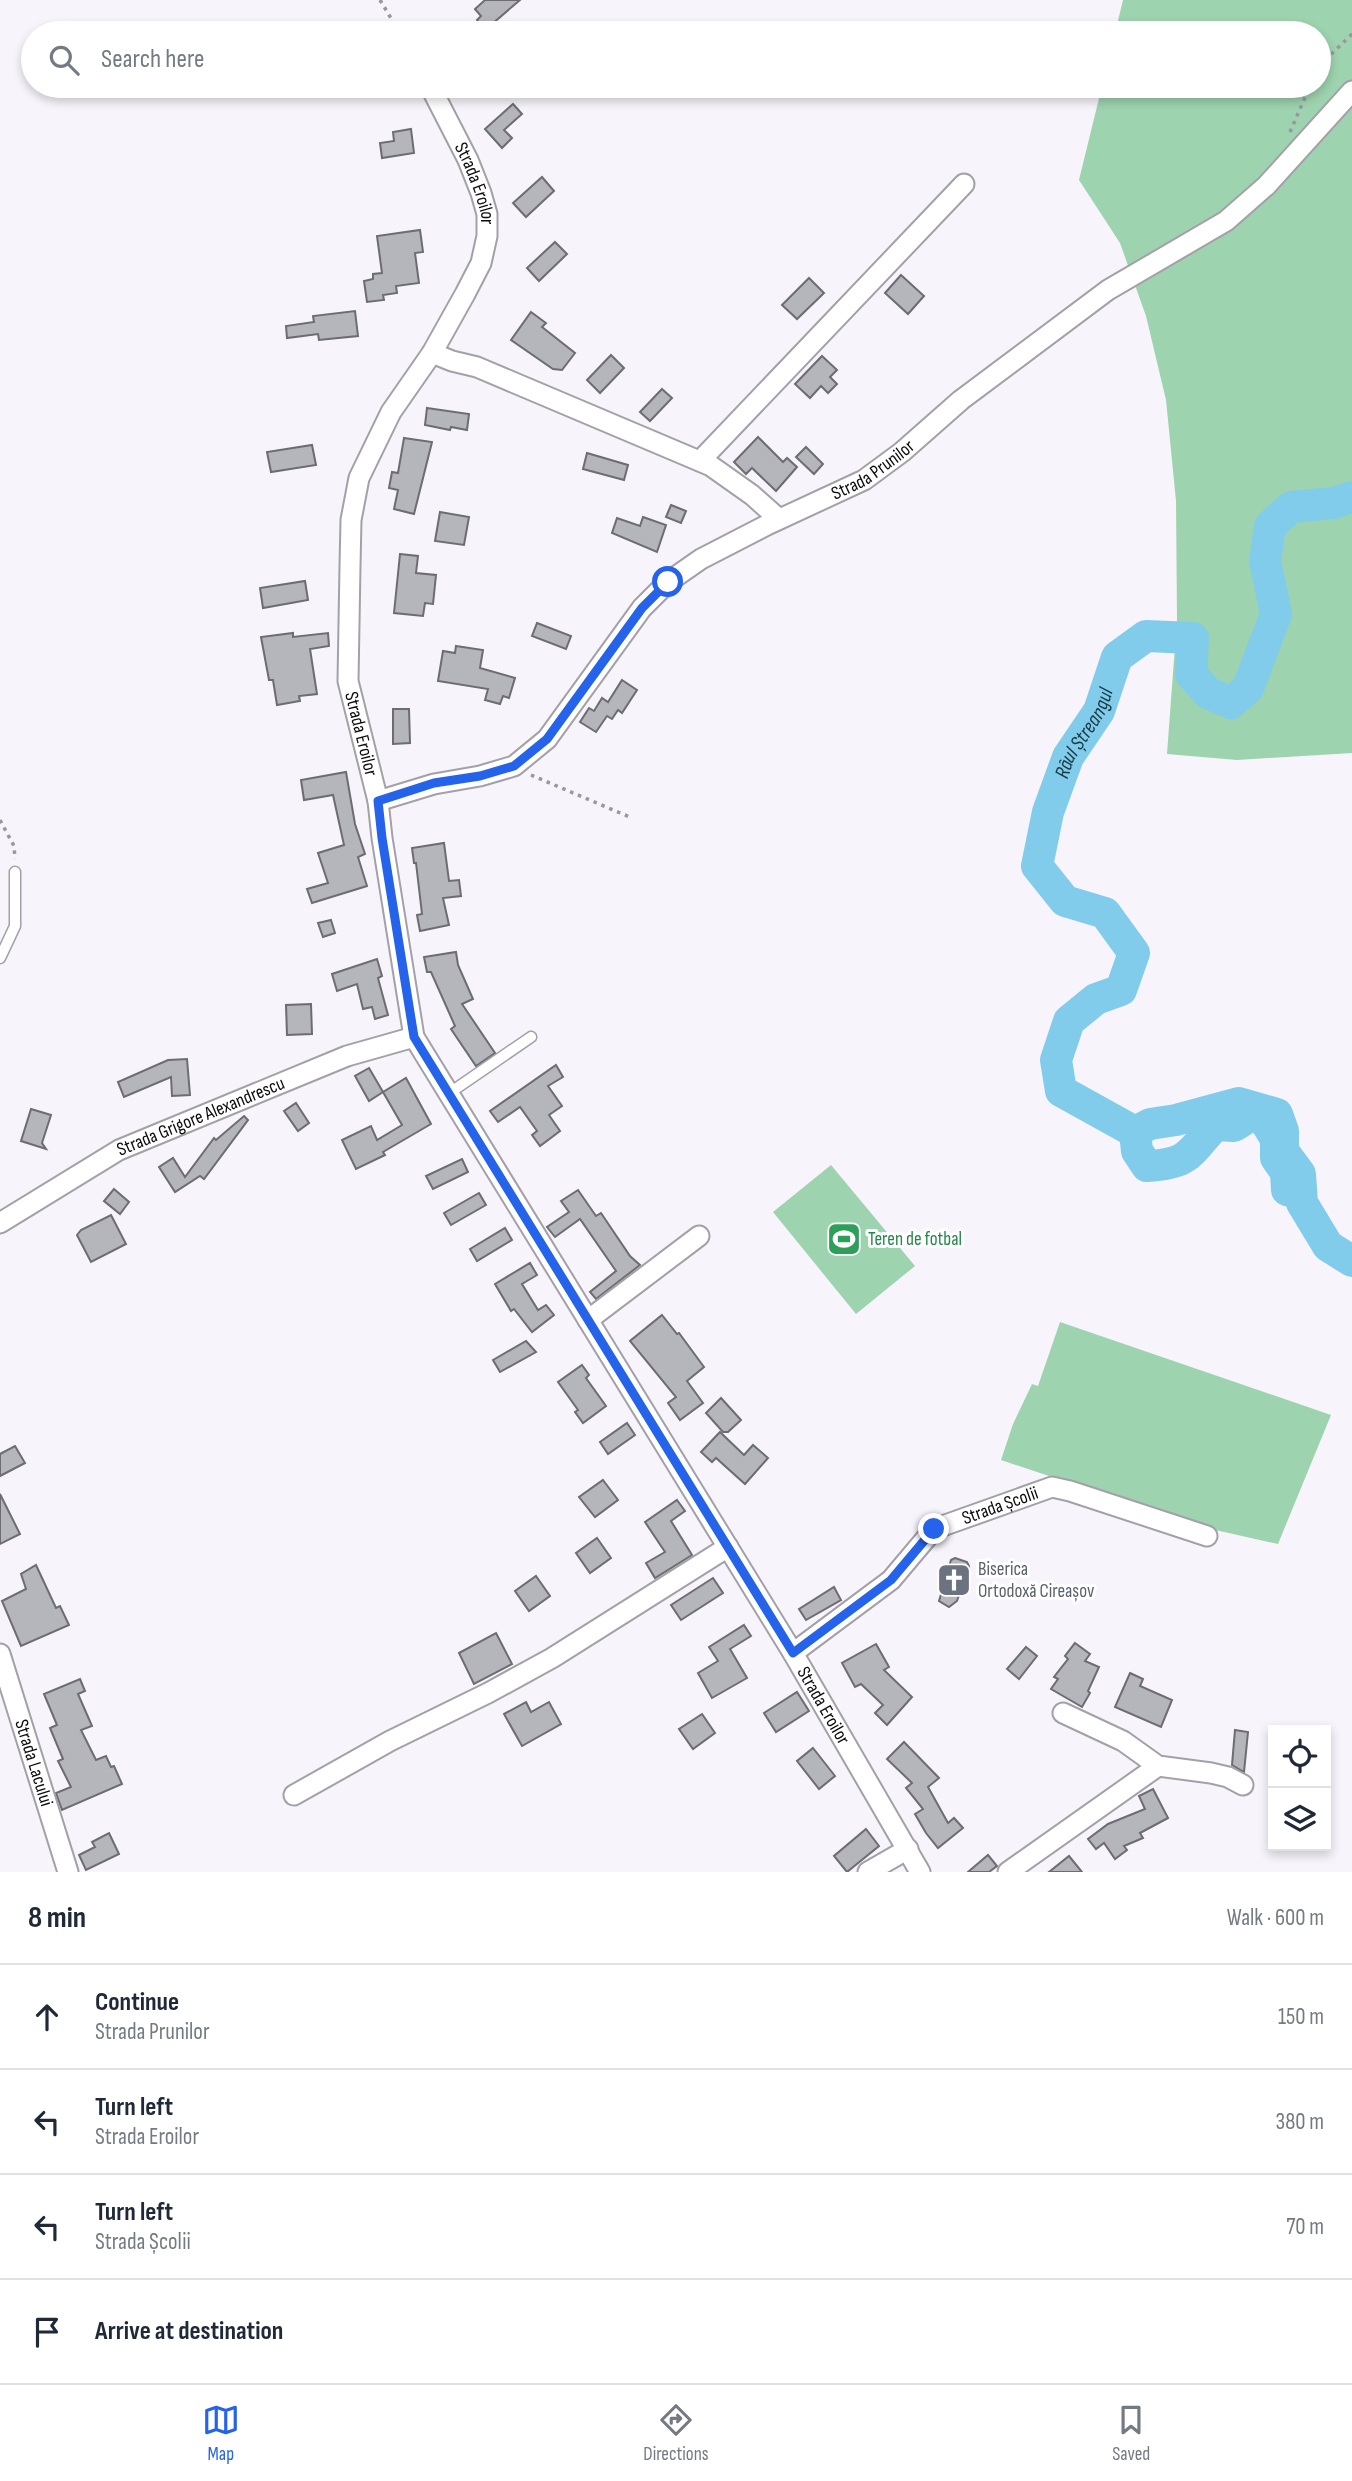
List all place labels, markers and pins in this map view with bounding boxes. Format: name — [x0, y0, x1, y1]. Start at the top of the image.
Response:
sports icon: Teren de fotbal — [825, 1220, 863, 1258]
place label: Teren de fotbal — [868, 1228, 962, 1251]
place label: Biserica Ortodoxă Cireașov — [978, 1558, 1094, 1603]
church icon: Biserica Ortodoxă Cireașov — [935, 1561, 973, 1599]

